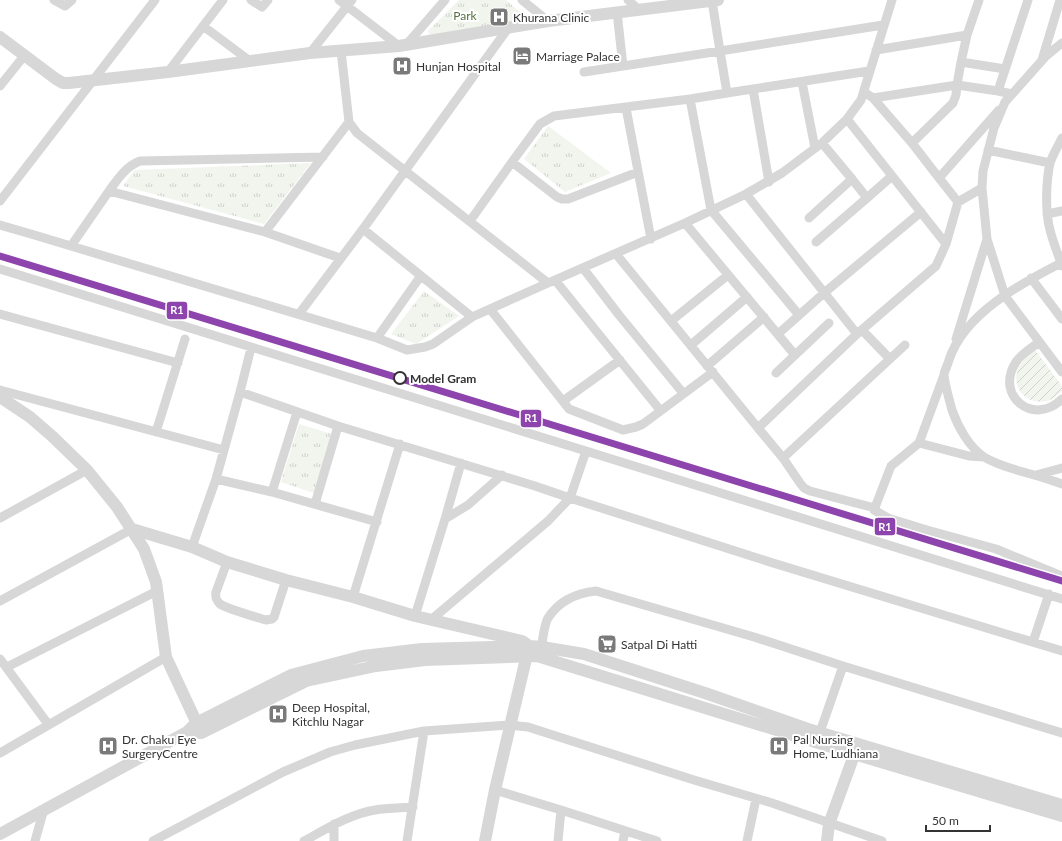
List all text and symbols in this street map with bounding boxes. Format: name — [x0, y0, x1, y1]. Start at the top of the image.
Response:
hospital icon: Khurana Clinic — [488, 6, 510, 28]
park label: Park — [453, 8, 478, 23]
place label: Khurana Clinic — [513, 10, 590, 25]
hotel icon: Marriage Palace — [511, 45, 533, 67]
place label: Marriage Palace — [536, 49, 620, 64]
hospital icon: Hunjan Hospital — [391, 55, 413, 77]
place label: Hunjan Hospital — [416, 59, 501, 74]
line badge: R1 — [166, 301, 188, 320]
text: R1 — [170, 303, 184, 316]
marker: Model Gram — [393, 371, 407, 385]
place label: Model Gram — [410, 371, 476, 386]
line badge: R1 — [520, 409, 542, 428]
text: R1 — [524, 411, 538, 424]
line badge: R1 — [874, 517, 896, 536]
text: R1 — [878, 520, 892, 533]
supermarket icon: Satpal Di Hatti — [596, 633, 618, 655]
place label: Satpal Di Hatti — [621, 637, 697, 652]
place label: Deep Hospital, Kitchlu Nagar — [292, 700, 370, 729]
hospital icon: Deep Hospital, Kitchlu Nagar — [267, 703, 289, 725]
place label: Dr. Chaku Eye SurgeryCentre — [122, 732, 198, 761]
place label: Pal Nursing Home, Ludhiana — [793, 732, 878, 761]
hospital icon: Dr. Chaku Eye SurgeryCentre — [97, 735, 119, 757]
hospital icon: Pal Nursing Home, Ludhiana — [768, 735, 790, 757]
scale bar — [926, 807, 990, 833]
text: 50 m — [932, 813, 959, 828]

